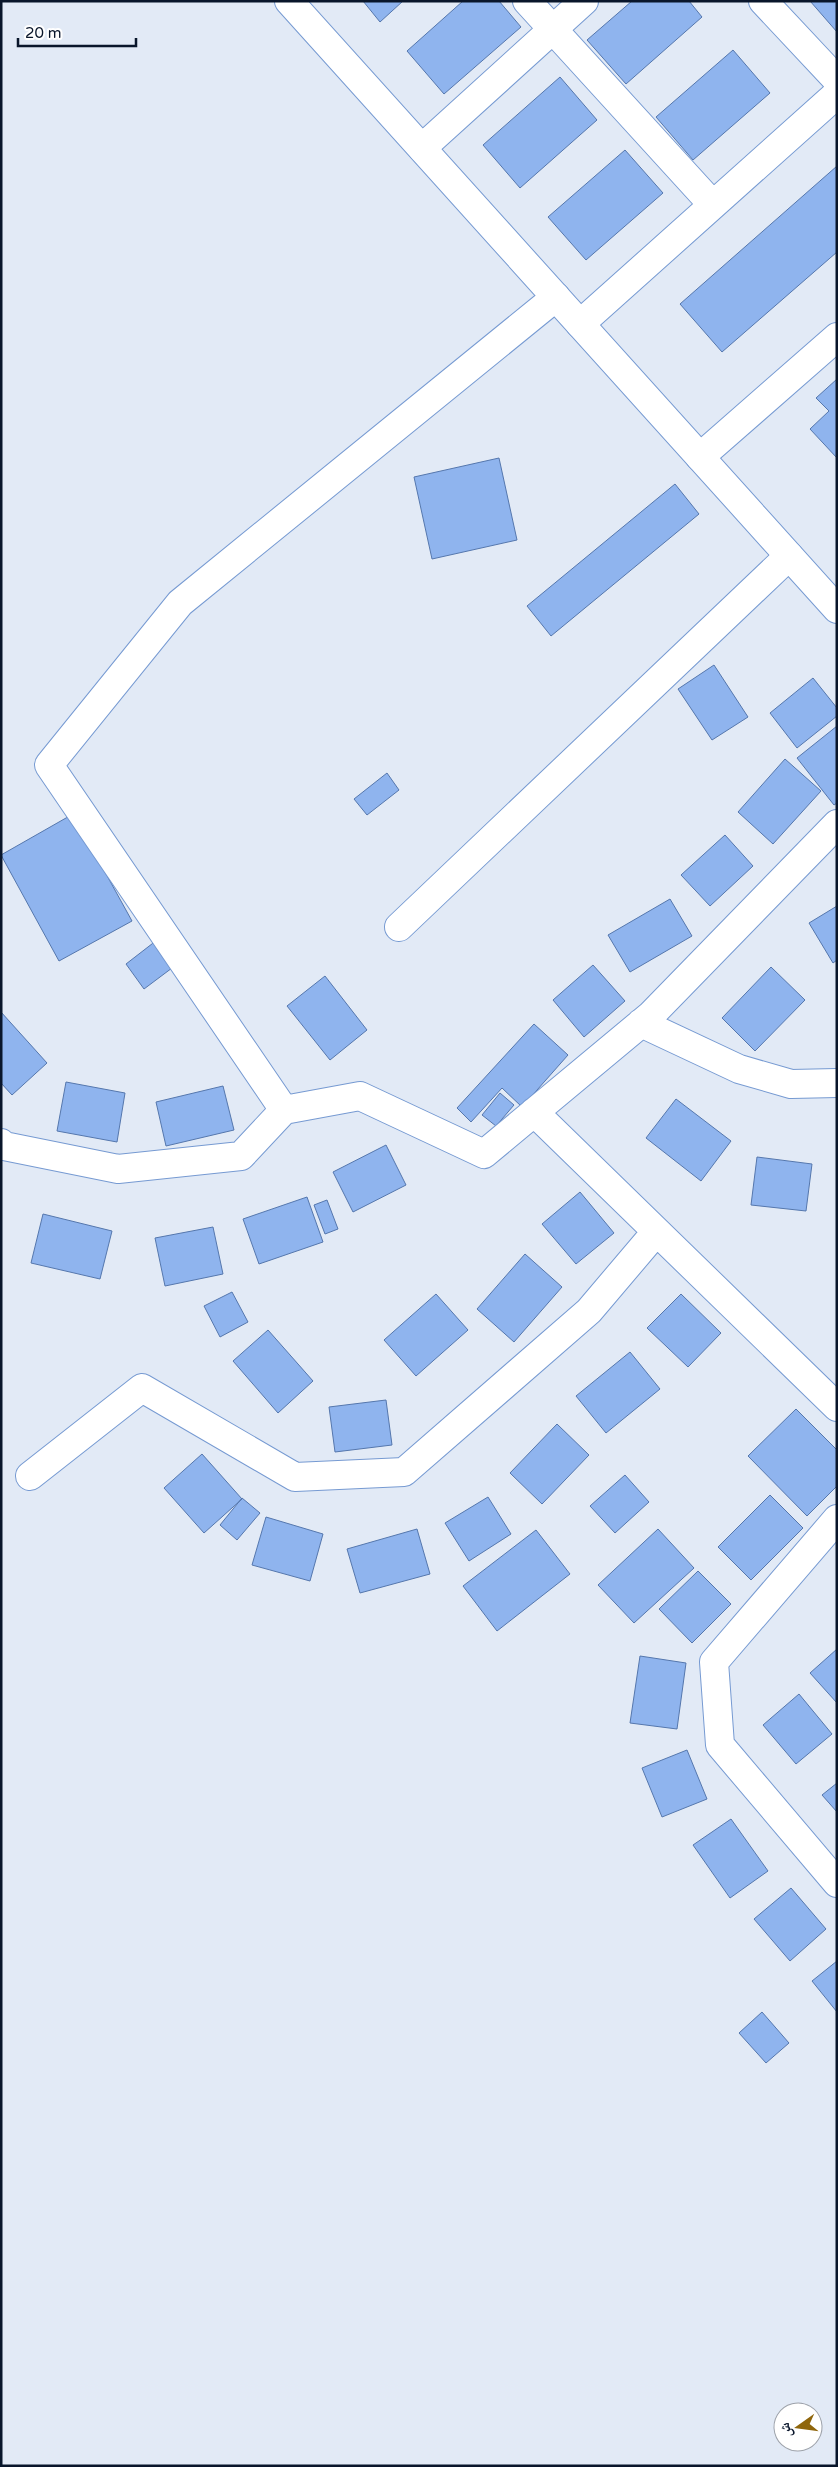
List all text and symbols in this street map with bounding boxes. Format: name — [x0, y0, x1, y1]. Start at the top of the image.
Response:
scale bar — [18, 15, 135, 47]
text: 20 m — [25, 24, 62, 42]
north arrow — [773, 2402, 823, 2452]
text: ش — [776, 2421, 796, 2439]

